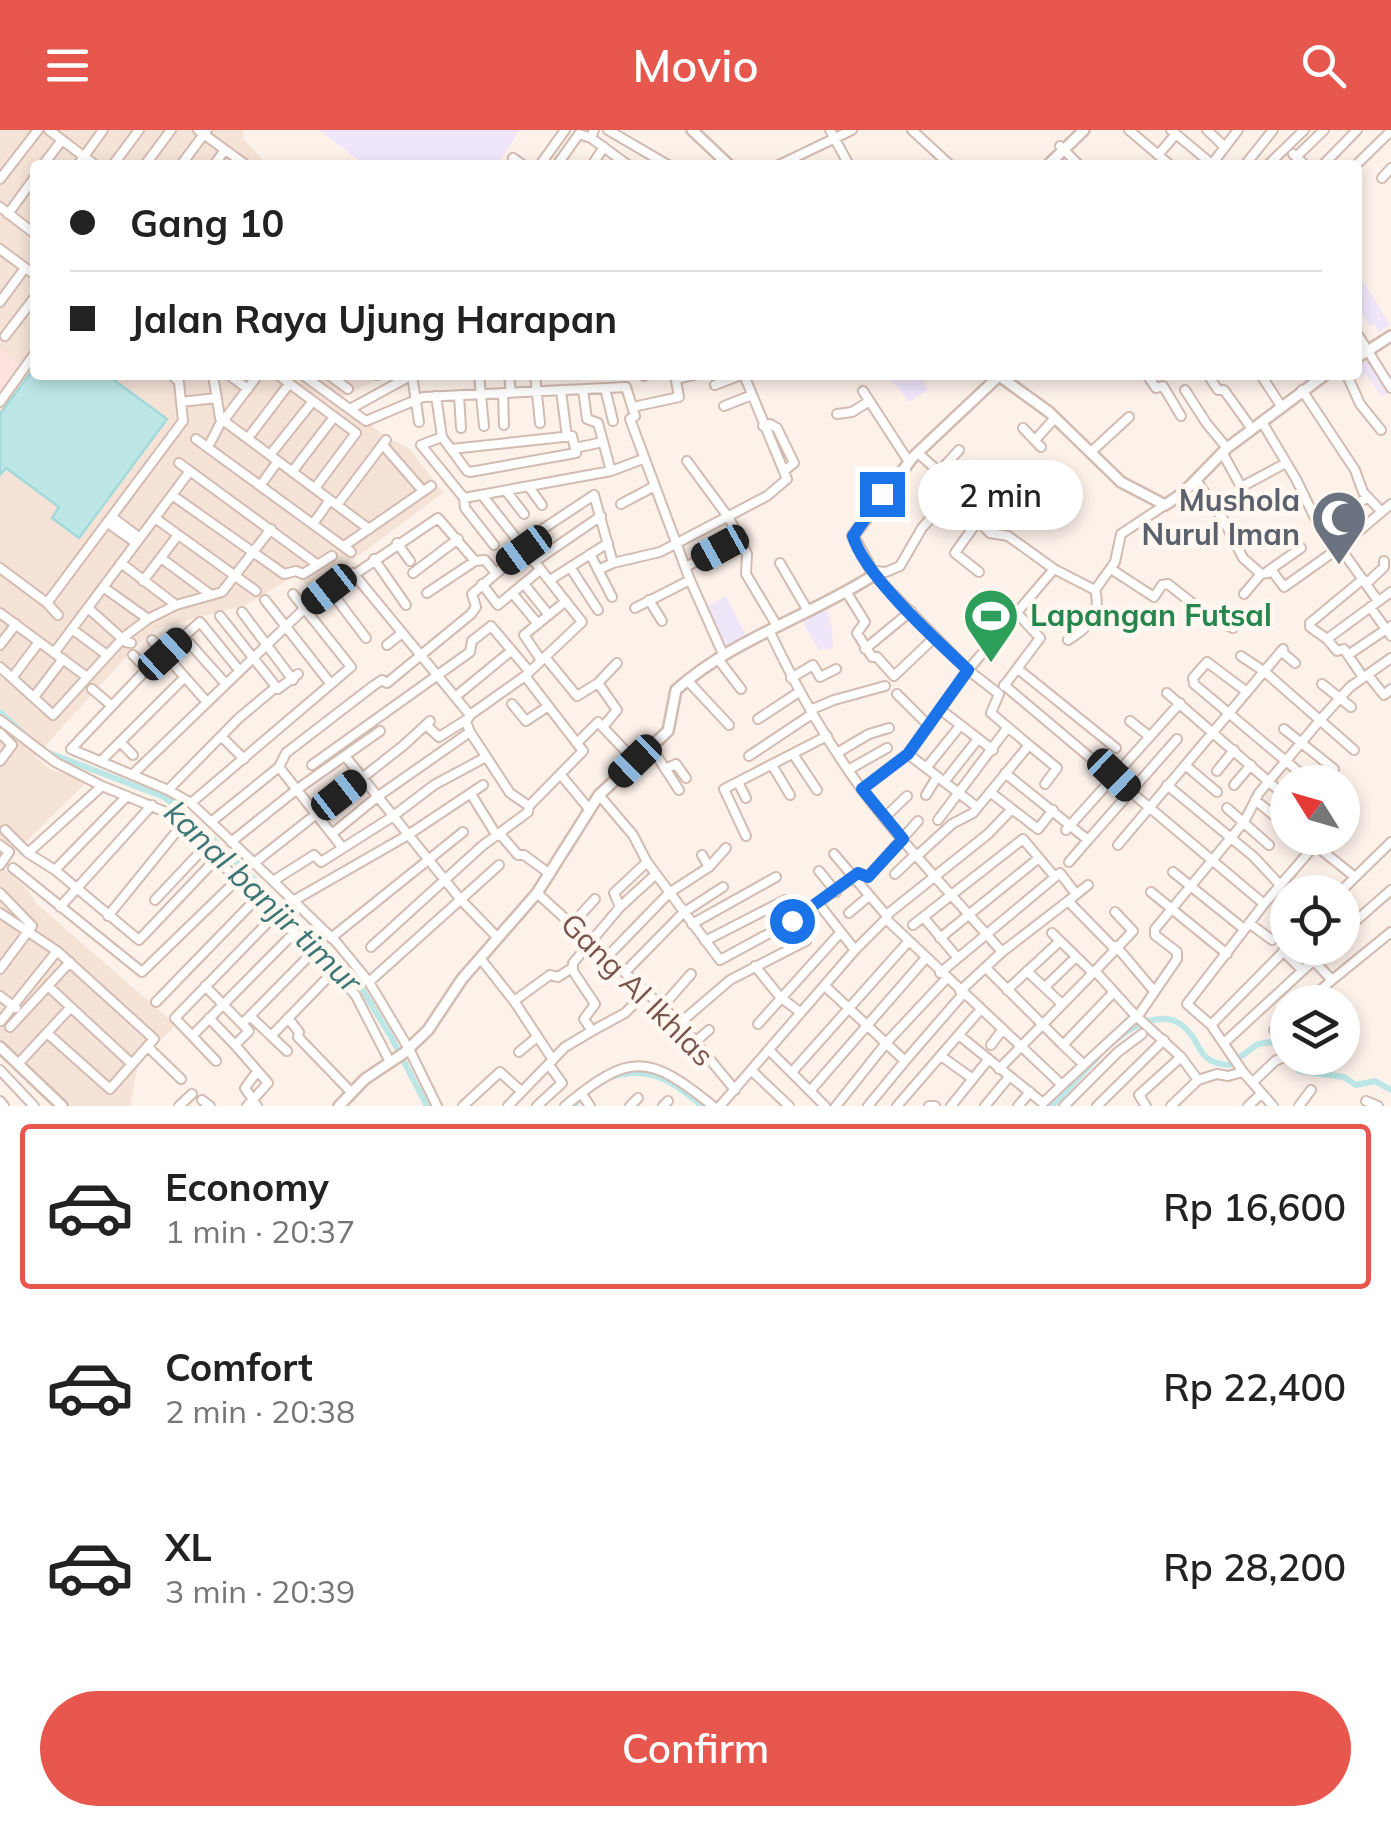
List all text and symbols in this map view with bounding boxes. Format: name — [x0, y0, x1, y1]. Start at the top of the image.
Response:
text: Movio — [632, 37, 759, 93]
icon: menu — [40, 38, 95, 93]
icon: search — [1296, 38, 1351, 93]
text: Gang 10 — [130, 199, 284, 247]
text: Jalan Raya Ujung Harapan — [130, 295, 617, 343]
callout: 2 min — [917, 459, 1082, 529]
route end — [860, 472, 905, 517]
text: 2 min — [959, 475, 1042, 515]
place label: Mushola Nurul Iman — [1142, 481, 1300, 553]
mosque icon: Mushola Nurul Iman — [1309, 488, 1369, 567]
car — [491, 520, 557, 580]
car — [686, 520, 754, 576]
car — [296, 559, 362, 619]
sports icon: Lapangan Futsal — [961, 586, 1021, 665]
place label: Lapangan Futsal — [1030, 596, 1272, 634]
car — [133, 623, 197, 685]
car — [603, 729, 667, 793]
car — [1082, 743, 1146, 807]
car — [306, 765, 372, 825]
north arrow — [1270, 765, 1360, 855]
map controls — [1270, 765, 1360, 1075]
water label: kanal banjir timur — [157, 792, 372, 1002]
button: locate — [1270, 875, 1360, 965]
route start — [770, 899, 815, 944]
street label: Gang Al Ikhlas — [553, 905, 722, 1074]
button: layers — [1270, 985, 1360, 1075]
icon: car — [45, 1162, 135, 1252]
text: Economy — [165, 1163, 329, 1211]
text: Rp 16,600 — [1163, 1183, 1346, 1231]
text: 1 min · 20:37 — [165, 1211, 355, 1251]
icon: car — [45, 1342, 135, 1432]
text: Comfort — [165, 1343, 313, 1391]
text: Rp 22,400 — [1163, 1363, 1346, 1411]
text: 2 min · 20:38 — [165, 1391, 355, 1431]
icon: car — [45, 1522, 135, 1612]
text: XL — [165, 1523, 212, 1571]
text: Rp 28,200 — [1163, 1543, 1346, 1591]
text: 3 min · 20:39 — [165, 1571, 355, 1611]
button: Confirm — [40, 1691, 1351, 1806]

